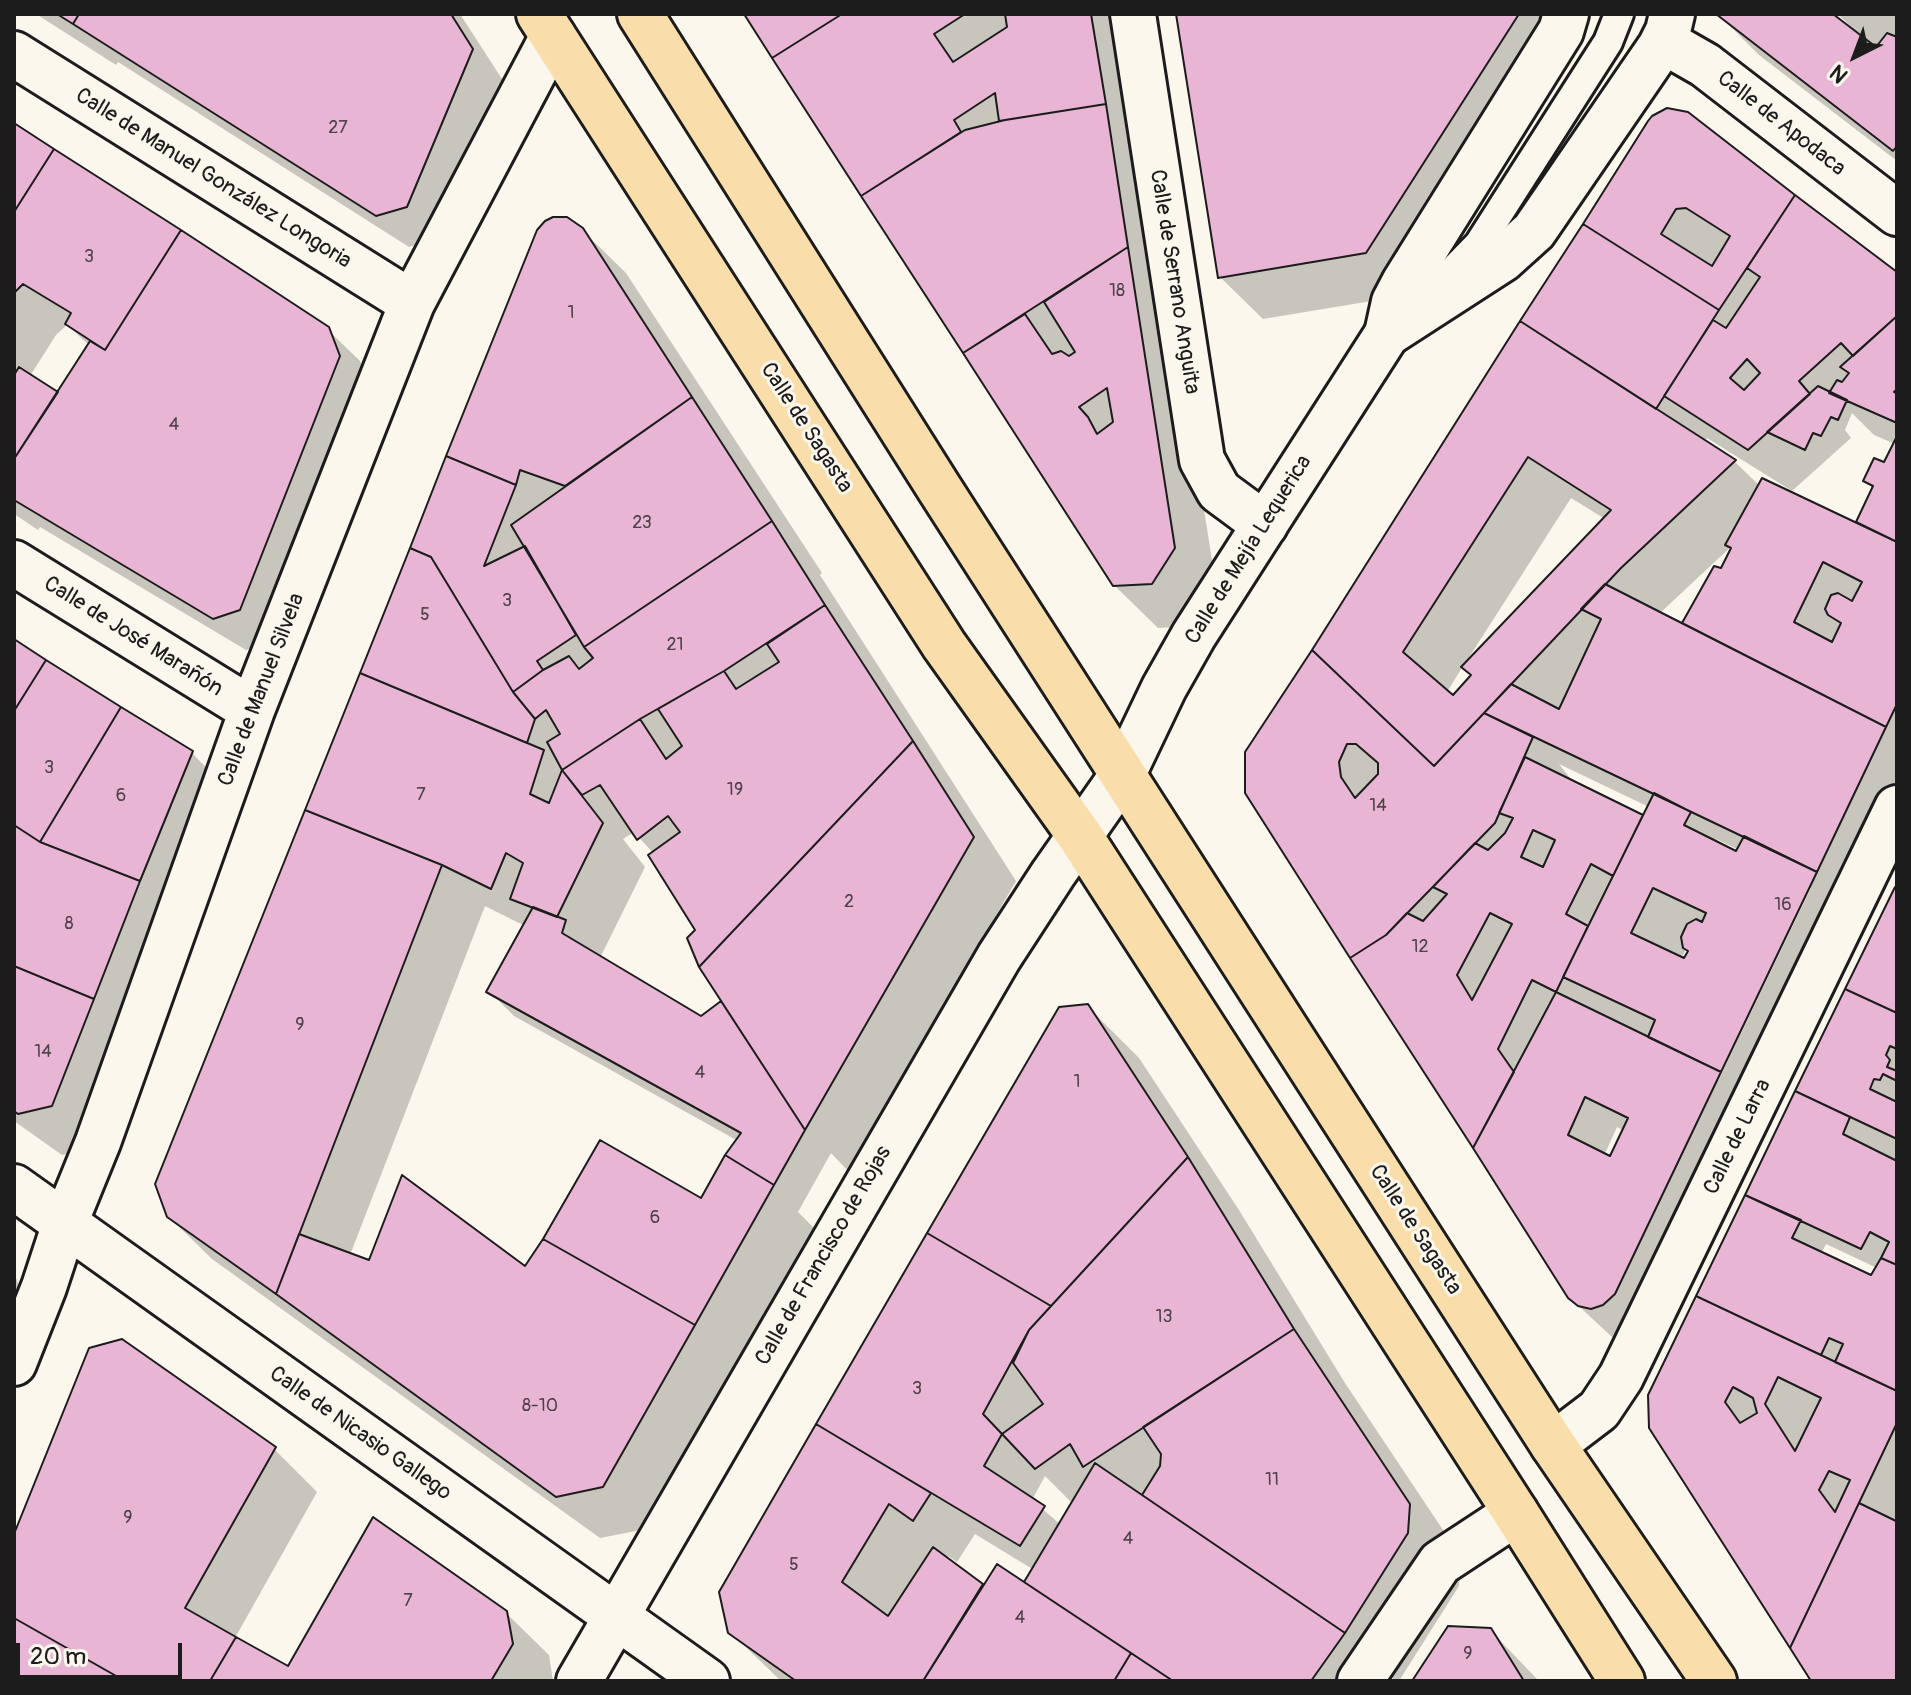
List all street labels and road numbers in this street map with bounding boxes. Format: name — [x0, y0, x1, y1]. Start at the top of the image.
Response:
street label: Calle de Apodaca — [1712, 66, 1850, 182]
street label: Calle de Manuel González Longoria — [70, 83, 356, 275]
street label: Calle de Serrano Anguita — [1143, 168, 1205, 396]
street label: Calle de Sagasta — [754, 358, 858, 498]
street label: Calle de Mejía Lequerica — [1180, 451, 1318, 649]
street label: Calle de José Marañón — [38, 571, 228, 703]
street label: Calle de Manuel Silvela — [213, 590, 311, 790]
street label: Calle de Larra — [1699, 1075, 1777, 1199]
street label: Calle de Francisco de Rojas — [750, 1142, 898, 1370]
street label: Calle de Sagasta — [1363, 1160, 1467, 1300]
street label: Calle de Nicasio Gallego — [264, 1361, 456, 1507]

